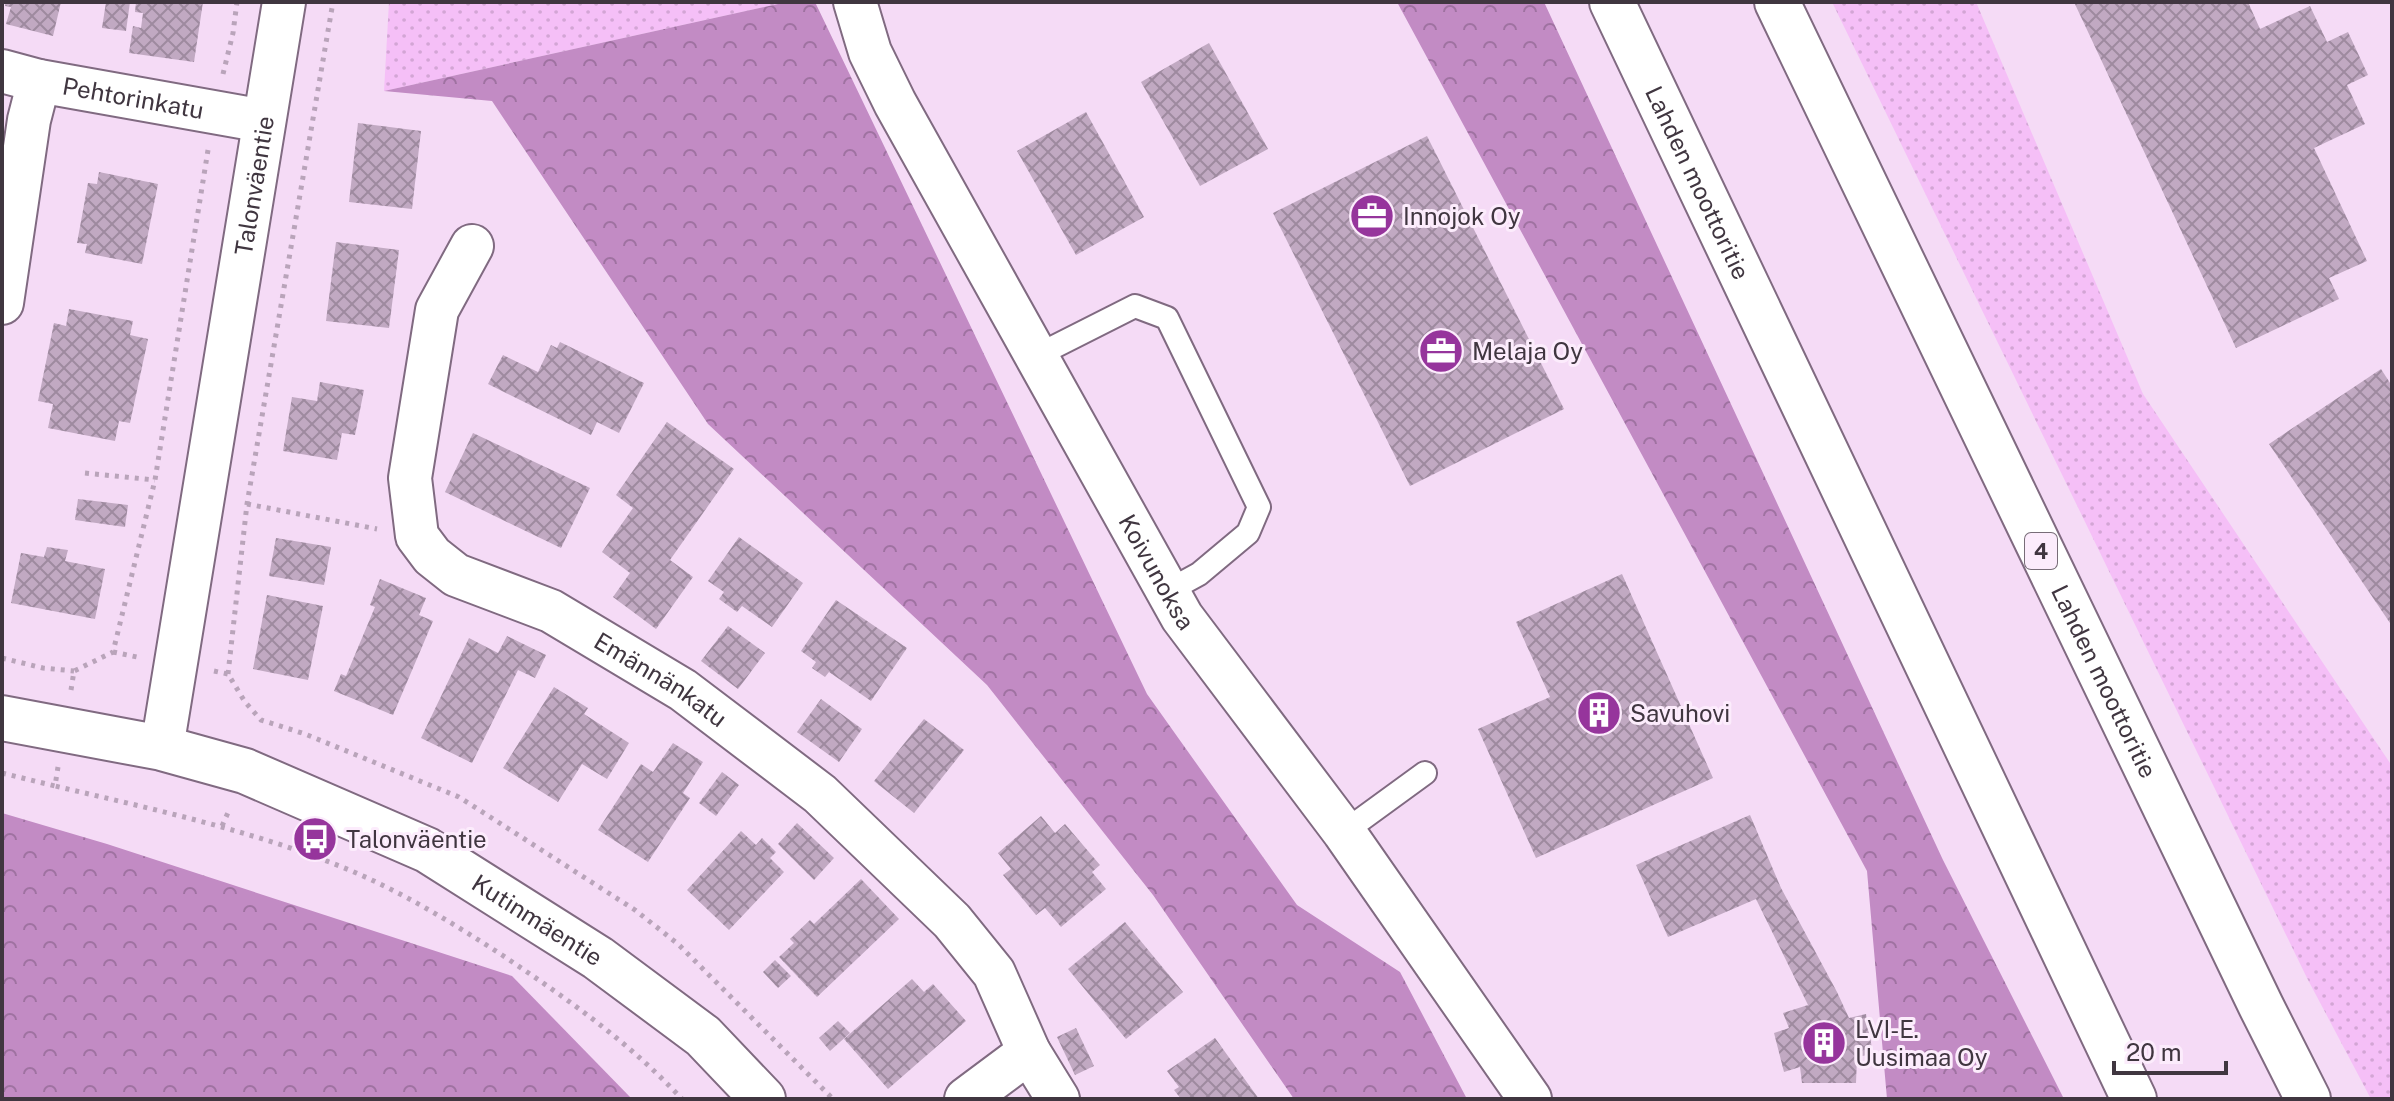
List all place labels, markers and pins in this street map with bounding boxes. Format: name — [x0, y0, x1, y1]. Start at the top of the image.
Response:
office icon: Innojok Oy — [1348, 192, 1396, 240]
place label: Innojok Oy — [1403, 202, 1521, 230]
office icon: Melaja Oy — [1417, 327, 1465, 375]
place label: Melaja Oy — [1472, 337, 1583, 365]
building icon: Savuhovi — [1575, 689, 1623, 737]
place label: Savuhovi — [1630, 699, 1730, 727]
bus stop icon: Talonväentie — [291, 815, 339, 863]
place label: Talonväentie — [346, 825, 487, 853]
place label: LVI-E. Uusimaa Oy — [1855, 1015, 1988, 1071]
building icon: LVI-E. Uusimaa Oy — [1800, 1019, 1848, 1067]

